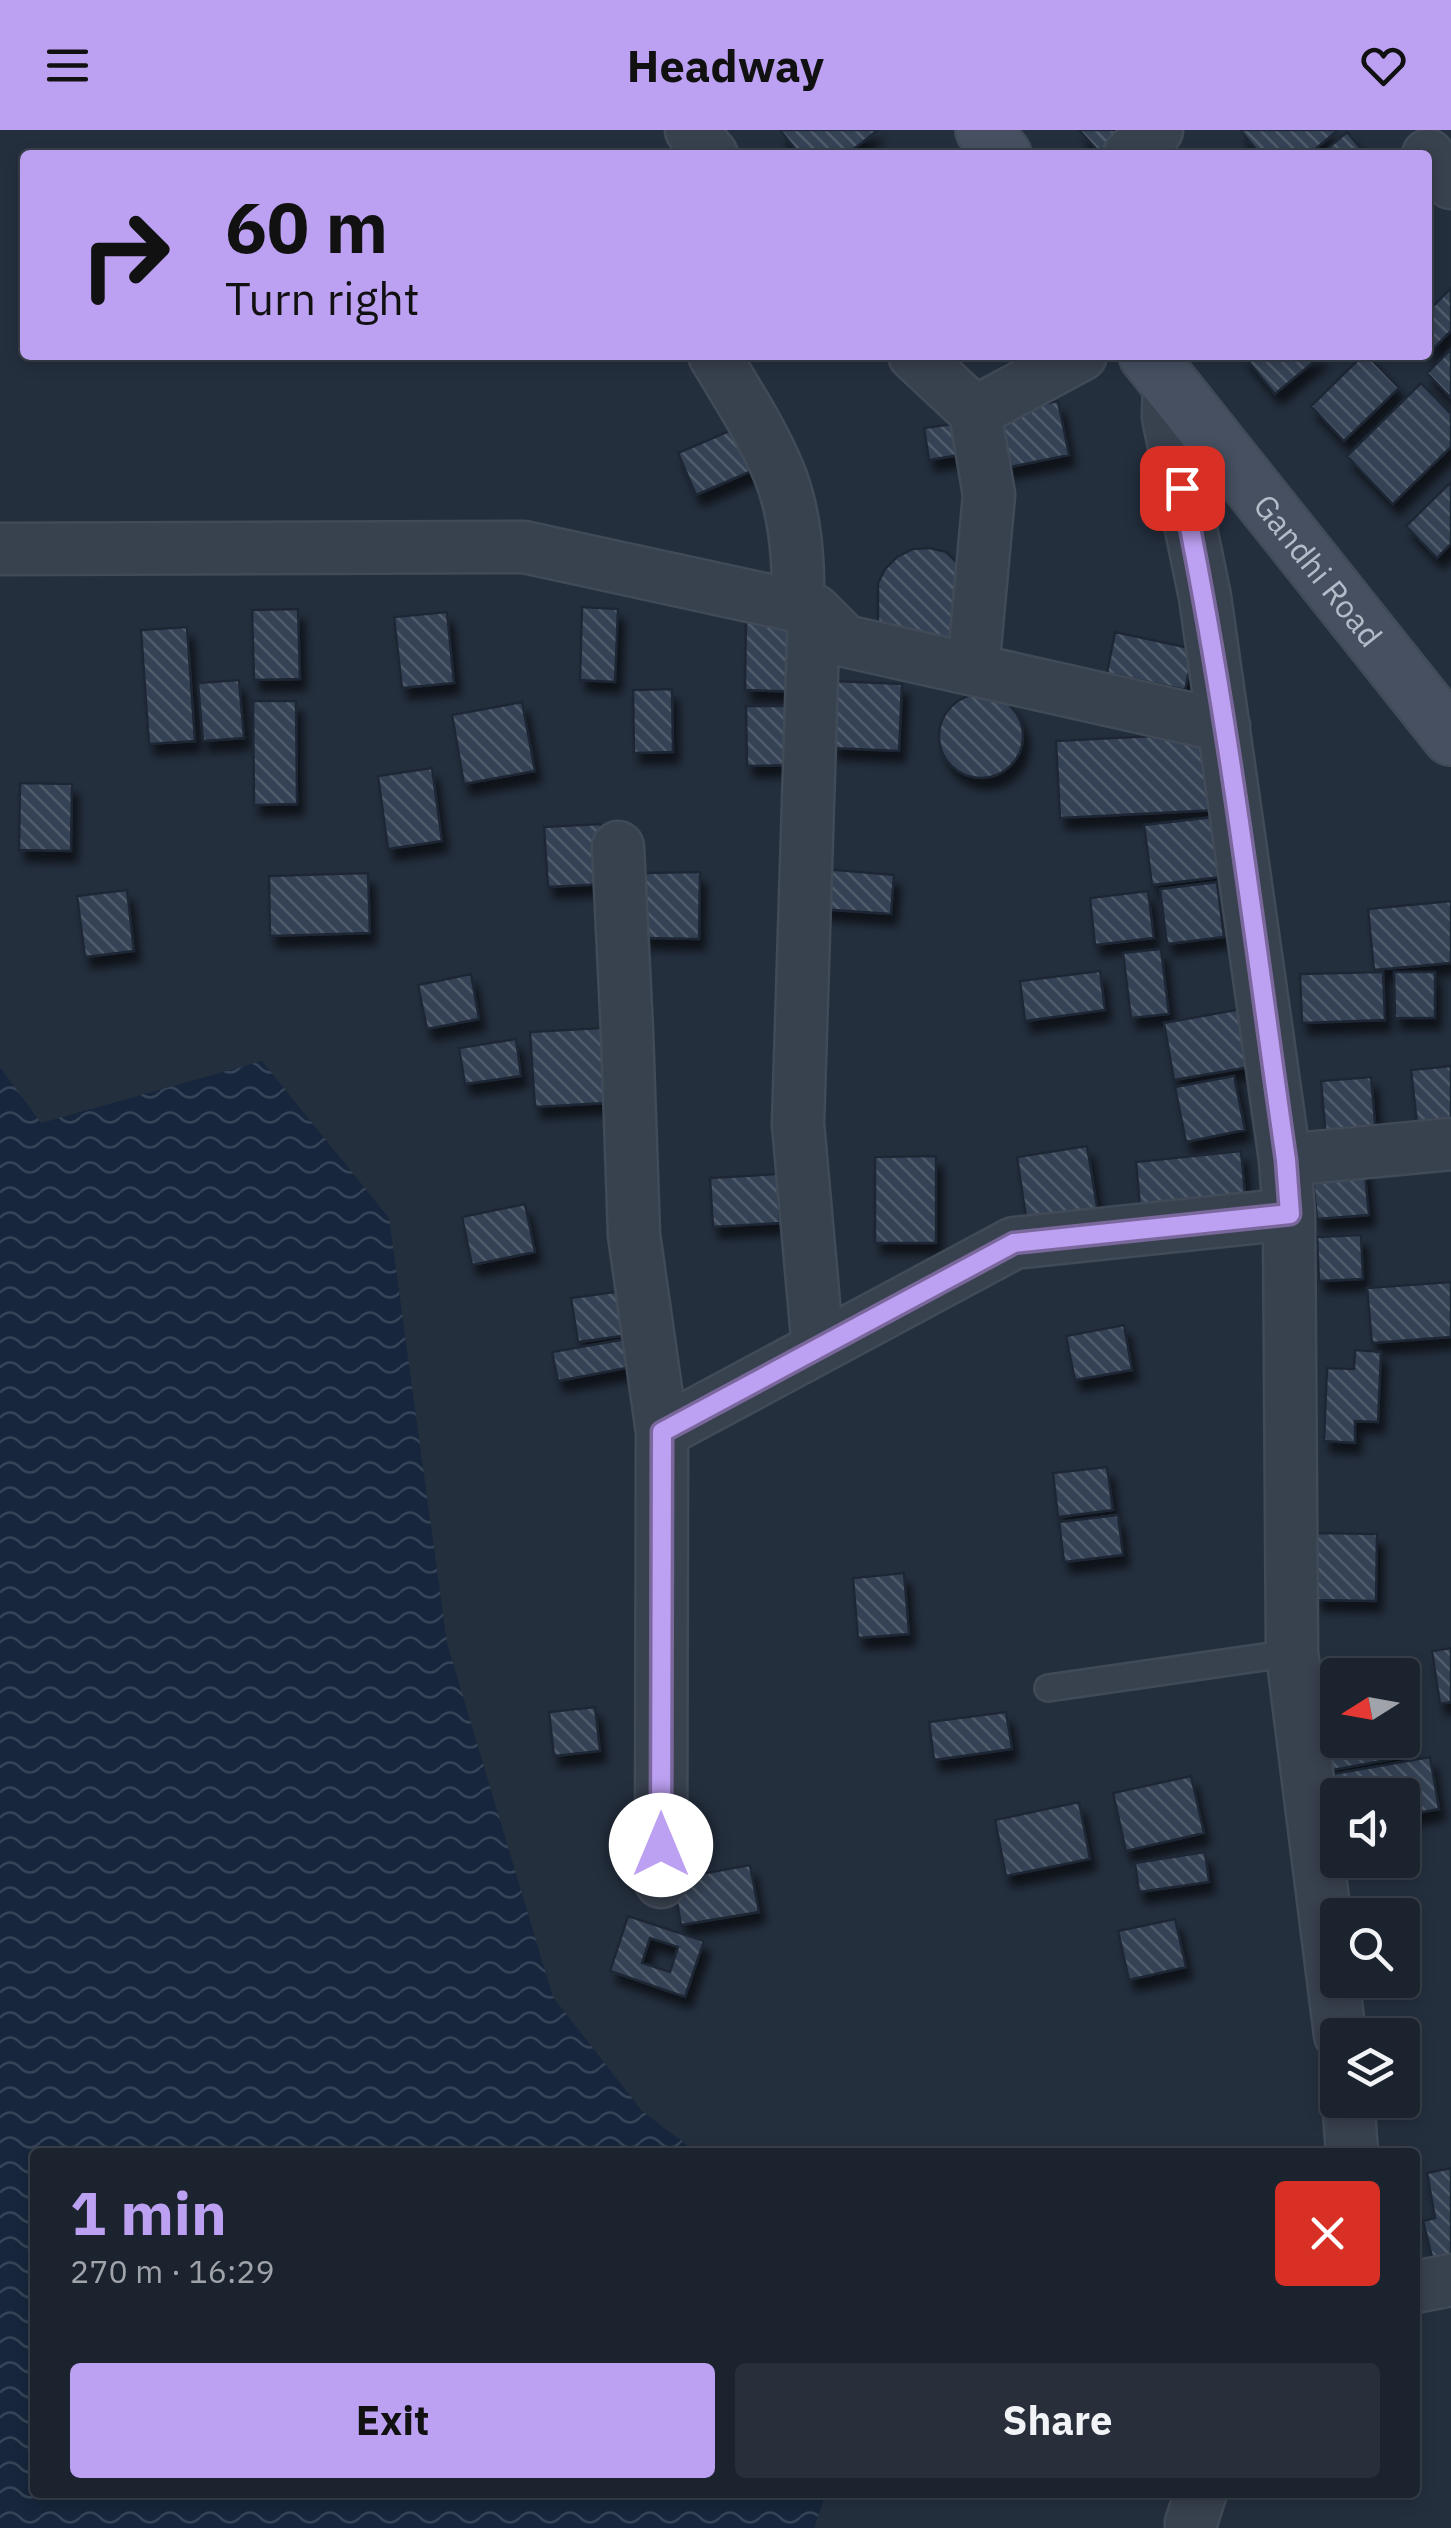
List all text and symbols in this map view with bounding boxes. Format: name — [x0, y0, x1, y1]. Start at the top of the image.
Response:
text: Headway — [627, 36, 824, 94]
icon: menu — [40, 38, 95, 93]
icon: heart — [1356, 38, 1411, 93]
text: 60 m — [225, 181, 388, 272]
icon: right — [60, 190, 190, 320]
text: Turn right — [225, 269, 420, 327]
pin — [1140, 446, 1225, 531]
icon: arrive — [1155, 461, 1210, 516]
street label: Gandhi Road — [1245, 485, 1392, 655]
north arrow — [1320, 1658, 1420, 1758]
map controls — [1320, 1658, 1420, 2118]
button: sound — [1320, 1778, 1420, 1878]
position arrow — [609, 1793, 713, 1897]
button: search — [1320, 1898, 1420, 1998]
button: layers — [1320, 2018, 1420, 2118]
text: 1 min — [70, 2173, 227, 2252]
button: close — [1275, 2181, 1380, 2286]
text: 270 m · 16:29 — [70, 2250, 275, 2292]
button: Exit — [70, 2363, 715, 2478]
button: Share — [735, 2363, 1380, 2478]

